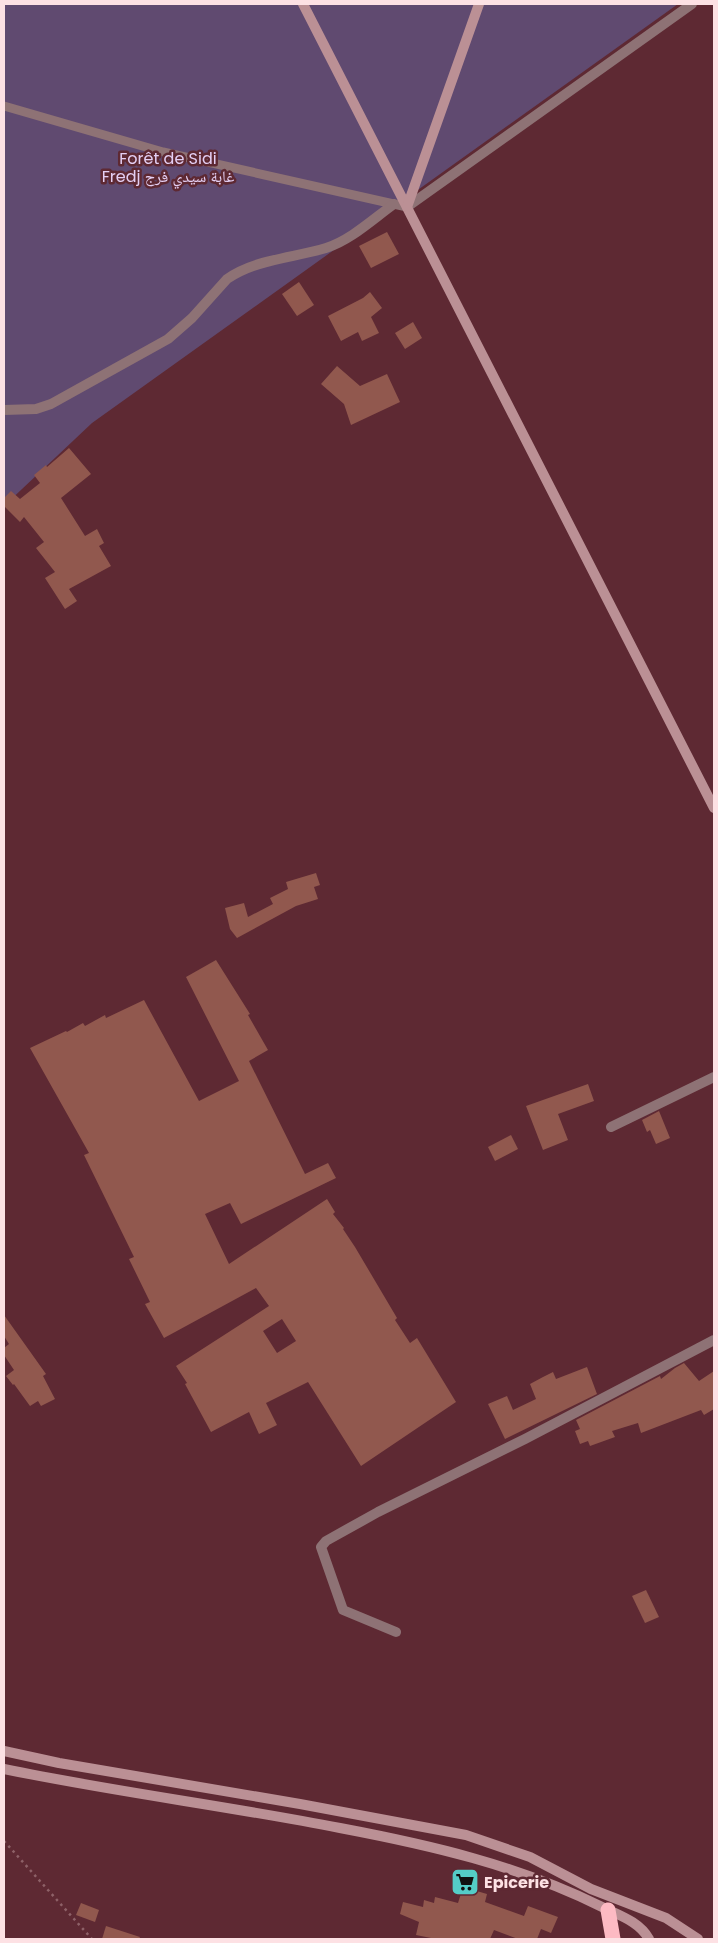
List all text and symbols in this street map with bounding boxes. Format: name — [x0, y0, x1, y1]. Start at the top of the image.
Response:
park label: Forêt de Sidi Fredj غابة سيدي فرج — [102, 147, 234, 189]
supermarket icon: Epicerie — [450, 1867, 480, 1897]
place label: Epicerie — [484, 1871, 549, 1894]

